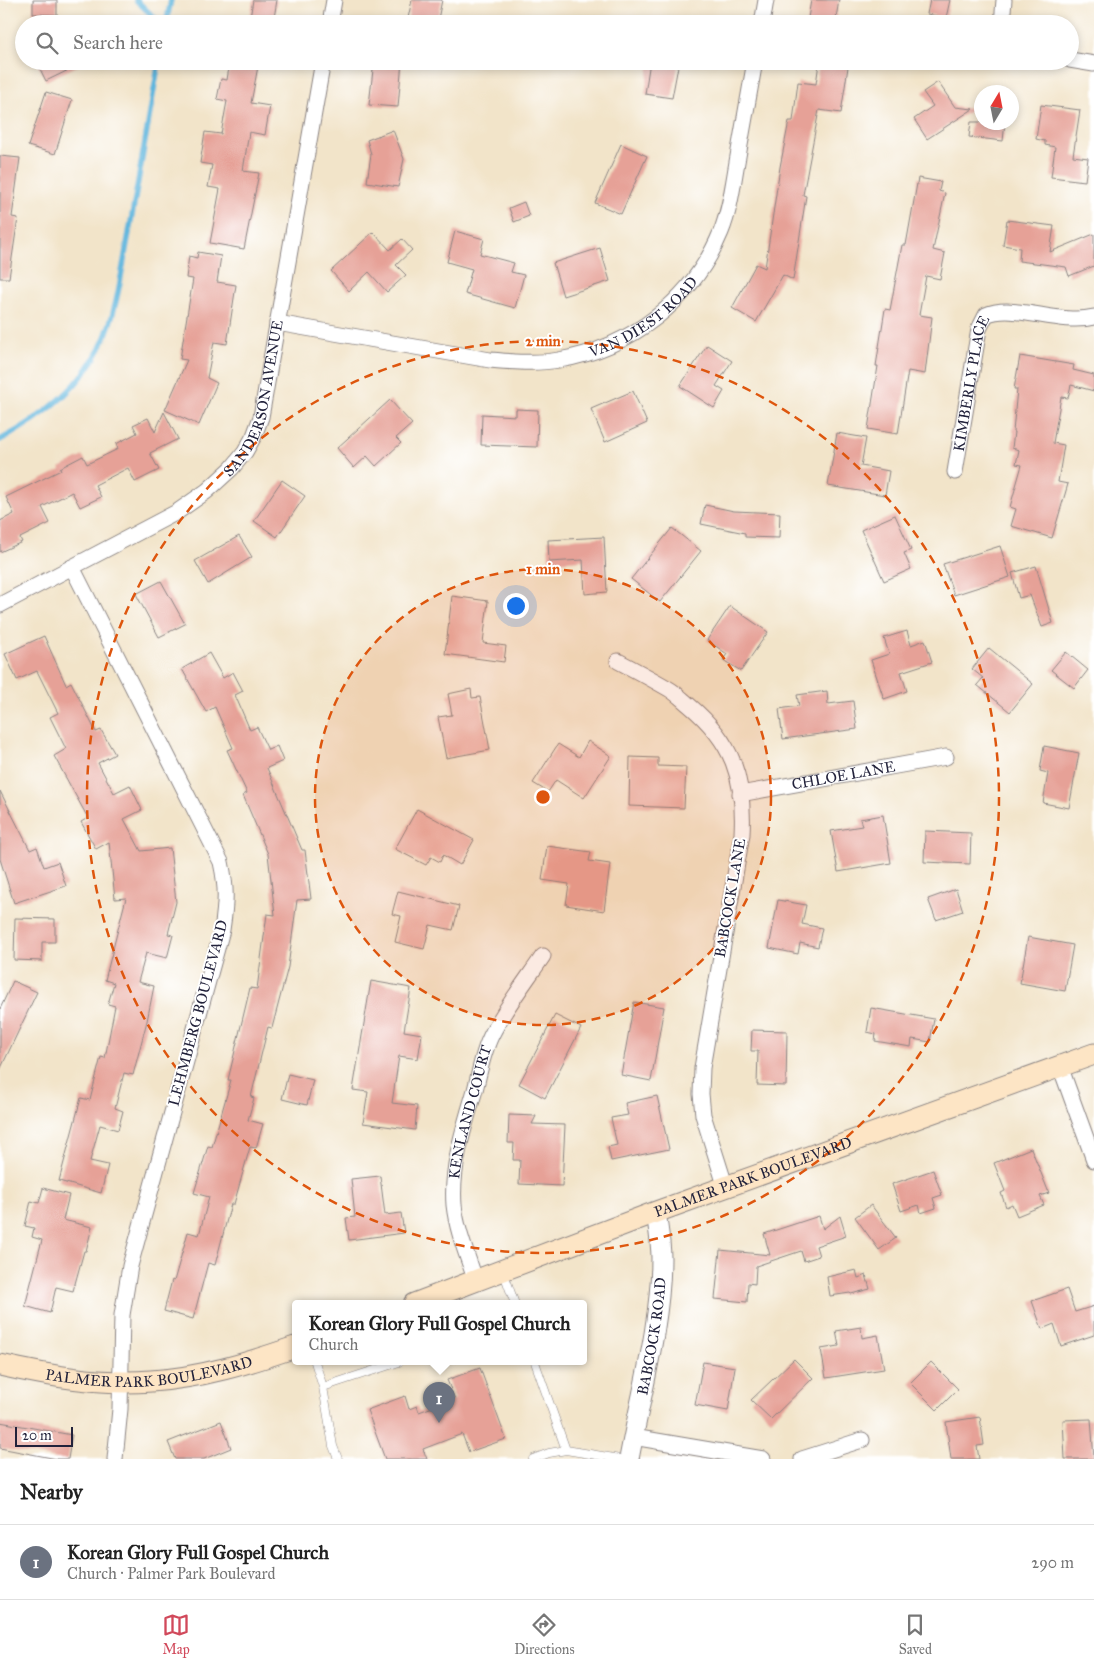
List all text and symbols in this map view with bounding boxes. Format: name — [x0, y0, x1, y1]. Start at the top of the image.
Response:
search box — [15, 15, 1079, 70]
icon: search — [33, 29, 61, 57]
text: Search here — [73, 31, 163, 54]
north arrow — [974, 85, 1019, 130]
street label: VAN DIEST ROAD — [586, 273, 701, 361]
street label: KIMBERLY PLACE — [950, 312, 993, 453]
street label: SANDERSON AVENUE — [220, 319, 287, 480]
text: 2 min — [525, 332, 562, 350]
text: 1 min — [526, 560, 561, 578]
your location — [503, 593, 529, 619]
street label: CHLOE LANE — [790, 757, 897, 794]
centre of rings — [534, 788, 552, 806]
street label: BABCOCK LANE — [711, 837, 749, 959]
street label: LEHMBERG BOULEVARD — [164, 918, 232, 1108]
street label: KENLAND COURT — [445, 1043, 495, 1180]
street label: PALMER PARK BOULEVARD — [652, 1133, 854, 1221]
street label: BABCOCK ROAD — [633, 1276, 669, 1397]
popup — [292, 1300, 587, 1365]
text: Korean Glory Full Gospel Church — [309, 1312, 570, 1335]
text: Church — [309, 1335, 358, 1354]
street label: PALMER PARK BOULEVARD — [44, 1352, 255, 1391]
pin: 1 — [423, 1382, 455, 1423]
scale bar — [15, 1424, 72, 1447]
text: 20 m — [22, 1427, 52, 1444]
text: Nearby — [20, 1479, 83, 1505]
text: Korean Glory Full Gospel Church — [67, 1541, 329, 1564]
text: 1 — [33, 1553, 39, 1572]
text: 290 m — [1031, 1553, 1074, 1572]
text: Church · Palmer Park Boulevard — [67, 1564, 276, 1583]
tab: Map — [162, 1611, 190, 1658]
tab: Directions — [514, 1611, 575, 1658]
tab: Saved — [899, 1611, 932, 1658]

